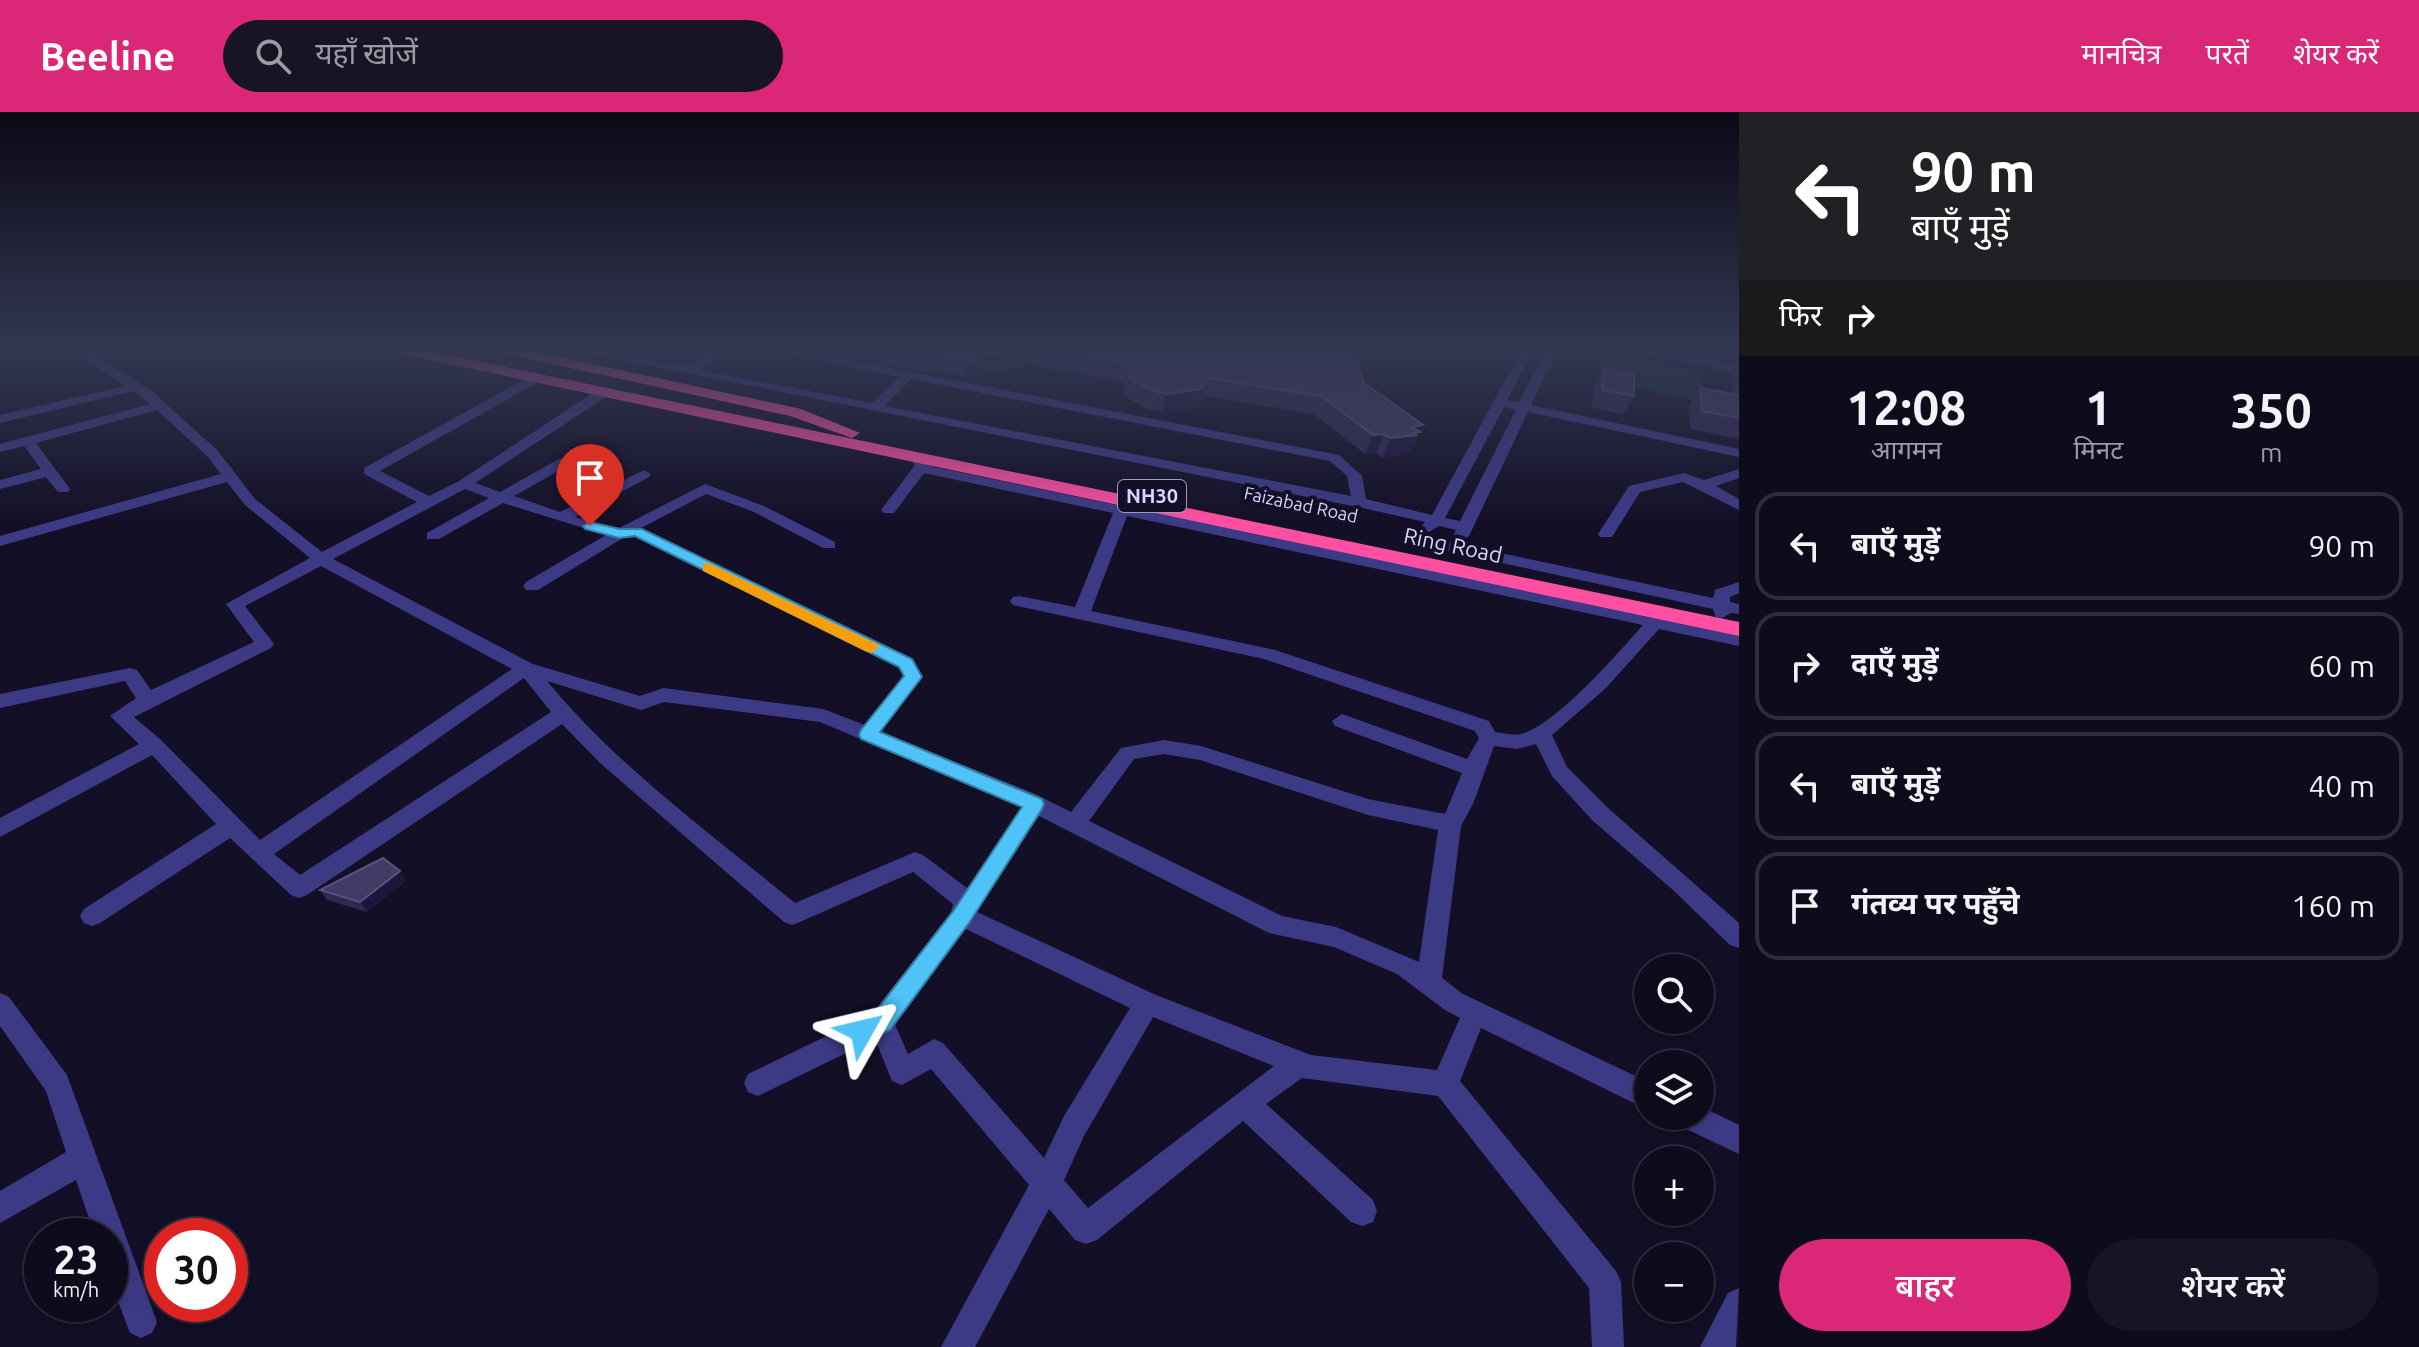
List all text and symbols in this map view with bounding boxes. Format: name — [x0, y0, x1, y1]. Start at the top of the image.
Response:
search box — [223, 20, 783, 92]
icon: search — [251, 34, 295, 78]
text: Beeline — [40, 35, 175, 77]
text: यहाँ खोजें — [315, 36, 418, 70]
text: मानचित्र — [2082, 38, 2162, 69]
text: परतें — [2206, 38, 2249, 69]
text: शेयर करें — [2293, 38, 2379, 69]
text: 90 m — [1911, 140, 2036, 203]
icon: left — [1779, 144, 1883, 248]
text: बाएँ मुड़ें — [1911, 206, 2010, 247]
icon: right — [1838, 296, 1882, 340]
text: फिर — [1779, 298, 1822, 332]
text: 12:08 — [1846, 380, 1966, 434]
text: 1 — [2085, 380, 2112, 434]
text: 350 — [2231, 383, 2312, 437]
text: आगमन — [1871, 435, 1942, 464]
text: मिनट — [2074, 435, 2123, 464]
text: m — [2260, 438, 2282, 467]
pin — [556, 444, 624, 526]
icon: arrive — [568, 456, 612, 500]
road number: NH30 — [1118, 480, 1186, 512]
street label: Faizabad Road — [1242, 482, 1360, 526]
street label: Ring Road — [1402, 522, 1505, 567]
icon: left — [1783, 524, 1827, 568]
text: बाएँ मुड़ें — [1851, 526, 1940, 560]
text: 90 m — [2308, 529, 2375, 563]
icon: right — [1783, 644, 1827, 688]
text: दाएँ मुड़ें — [1851, 646, 1939, 680]
text: 60 m — [2308, 649, 2375, 683]
icon: left — [1783, 764, 1827, 808]
text: बाएँ मुड़ें — [1851, 766, 1940, 800]
text: 40 m — [2308, 769, 2375, 803]
icon: arrive — [1783, 884, 1827, 928]
text: गंतव्य पर पहुँचे — [1851, 886, 2019, 920]
text: 160 m — [2291, 889, 2375, 923]
map controls — [1634, 954, 1714, 1322]
button: search — [1634, 954, 1714, 1034]
position arrow — [820, 989, 904, 1073]
button: layers — [1634, 1050, 1714, 1130]
button: + — [1634, 1146, 1714, 1226]
speed limit sign: 30 — [144, 1218, 248, 1322]
text: 23 — [53, 1237, 99, 1282]
button: बाहर — [1779, 1239, 2071, 1331]
button: शेयर करें — [2087, 1239, 2379, 1331]
button: − — [1634, 1242, 1714, 1322]
text: km/h — [53, 1278, 99, 1301]

